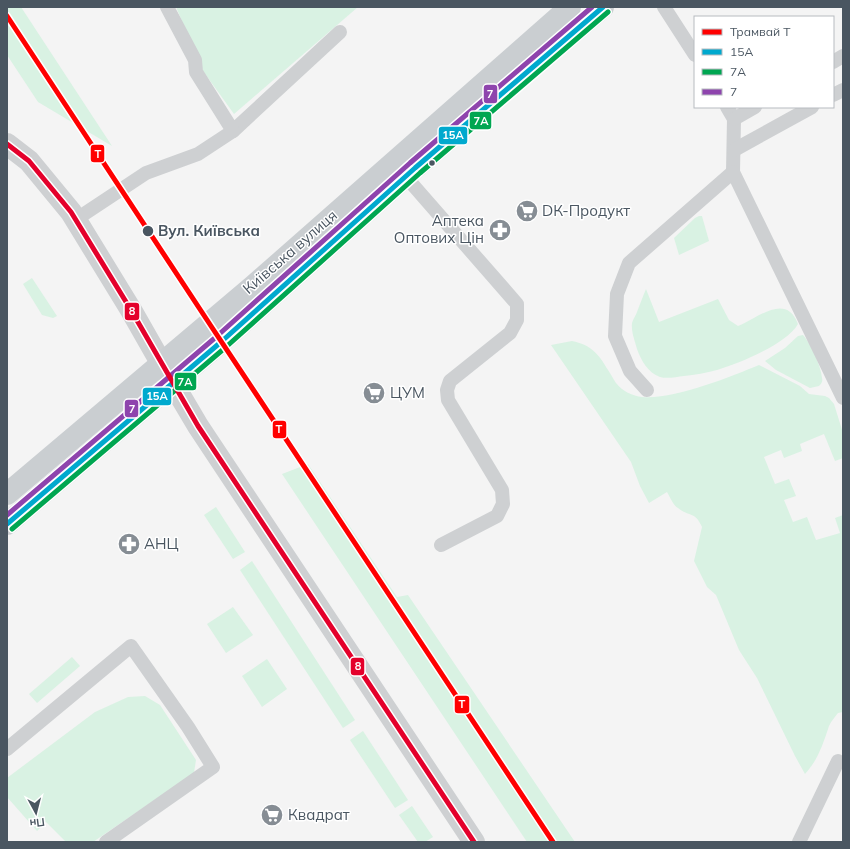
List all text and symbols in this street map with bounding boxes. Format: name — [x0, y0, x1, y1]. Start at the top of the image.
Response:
legend — [694, 16, 834, 108]
text: Трамвай Т — [730, 24, 791, 39]
text: 15A — [730, 44, 753, 59]
text: 7А — [730, 64, 746, 79]
line badge: 7 — [483, 84, 498, 104]
text: 7 — [730, 84, 737, 99]
text: 7 — [487, 87, 494, 101]
line badge: 7А — [469, 111, 492, 130]
text: 7А — [474, 114, 489, 128]
line badge: 15A — [438, 126, 468, 145]
text: 15A — [442, 128, 464, 142]
line badge: Т — [90, 144, 105, 163]
text: Т — [95, 147, 102, 161]
unlabelled marker — [427, 158, 437, 168]
supermarket icon: DК-Продукт — [514, 198, 540, 224]
place label: DК-Продукт — [542, 201, 630, 220]
street label: Київська вулиця — [239, 205, 341, 298]
place label: Аптека Оптових Цін — [394, 211, 484, 247]
pharmacy icon: Аптека Оптових Цін — [487, 217, 513, 243]
place label: Вул. Київська — [158, 221, 260, 240]
marker: Вул. Київська — [141, 224, 155, 238]
line badge: 8 — [124, 302, 140, 321]
text: 8 — [129, 304, 136, 318]
line badge: 7А — [174, 372, 197, 391]
text: 7А — [178, 375, 193, 389]
supermarket icon: ЦУМ — [361, 380, 387, 406]
place label: ЦУМ — [390, 383, 425, 402]
line badge: 15A — [142, 387, 172, 406]
text: 15A — [146, 389, 168, 403]
line badge: 7 — [124, 399, 139, 418]
text: 7 — [129, 402, 136, 416]
line badge: Т — [272, 420, 287, 439]
text: Т — [276, 422, 283, 436]
pharmacy icon: АНЦ — [116, 531, 142, 557]
place label: АНЦ — [144, 534, 179, 553]
line badge: 8 — [350, 657, 365, 676]
text: 8 — [355, 659, 362, 673]
line badge: Т — [454, 695, 470, 714]
text: Т — [459, 697, 466, 711]
north arrow — [16, 793, 56, 833]
supermarket icon: Квадрат — [259, 802, 285, 828]
place label: Квадрат — [288, 805, 350, 824]
text: Пн — [29, 815, 46, 831]

